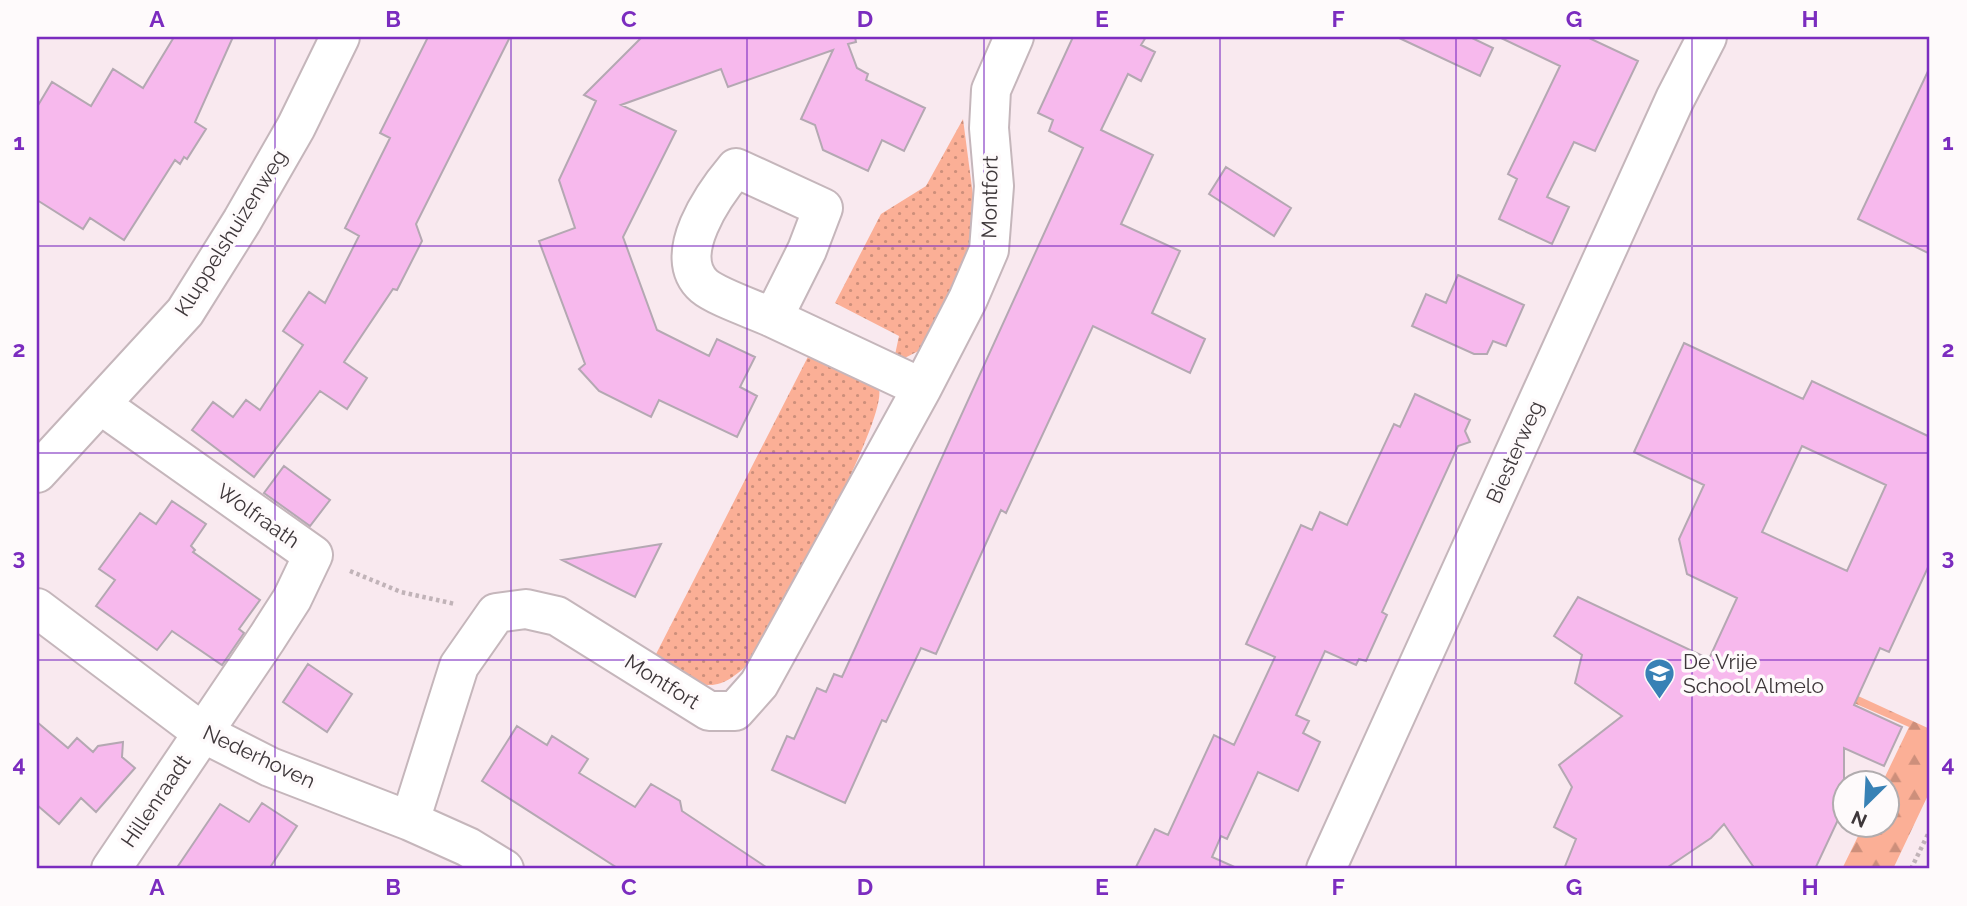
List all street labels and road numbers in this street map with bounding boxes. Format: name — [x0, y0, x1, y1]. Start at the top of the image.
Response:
street label: Kluppelshuizenweg — [169, 145, 292, 321]
street label: Montfort — [976, 155, 1003, 239]
street label: Biesterweg — [1481, 397, 1548, 507]
street label: Wolfraath — [212, 478, 304, 553]
street label: Montfort — [620, 649, 704, 714]
street label: Nederhoven — [199, 720, 319, 793]
street label: Hillenraadt — [115, 750, 196, 852]

